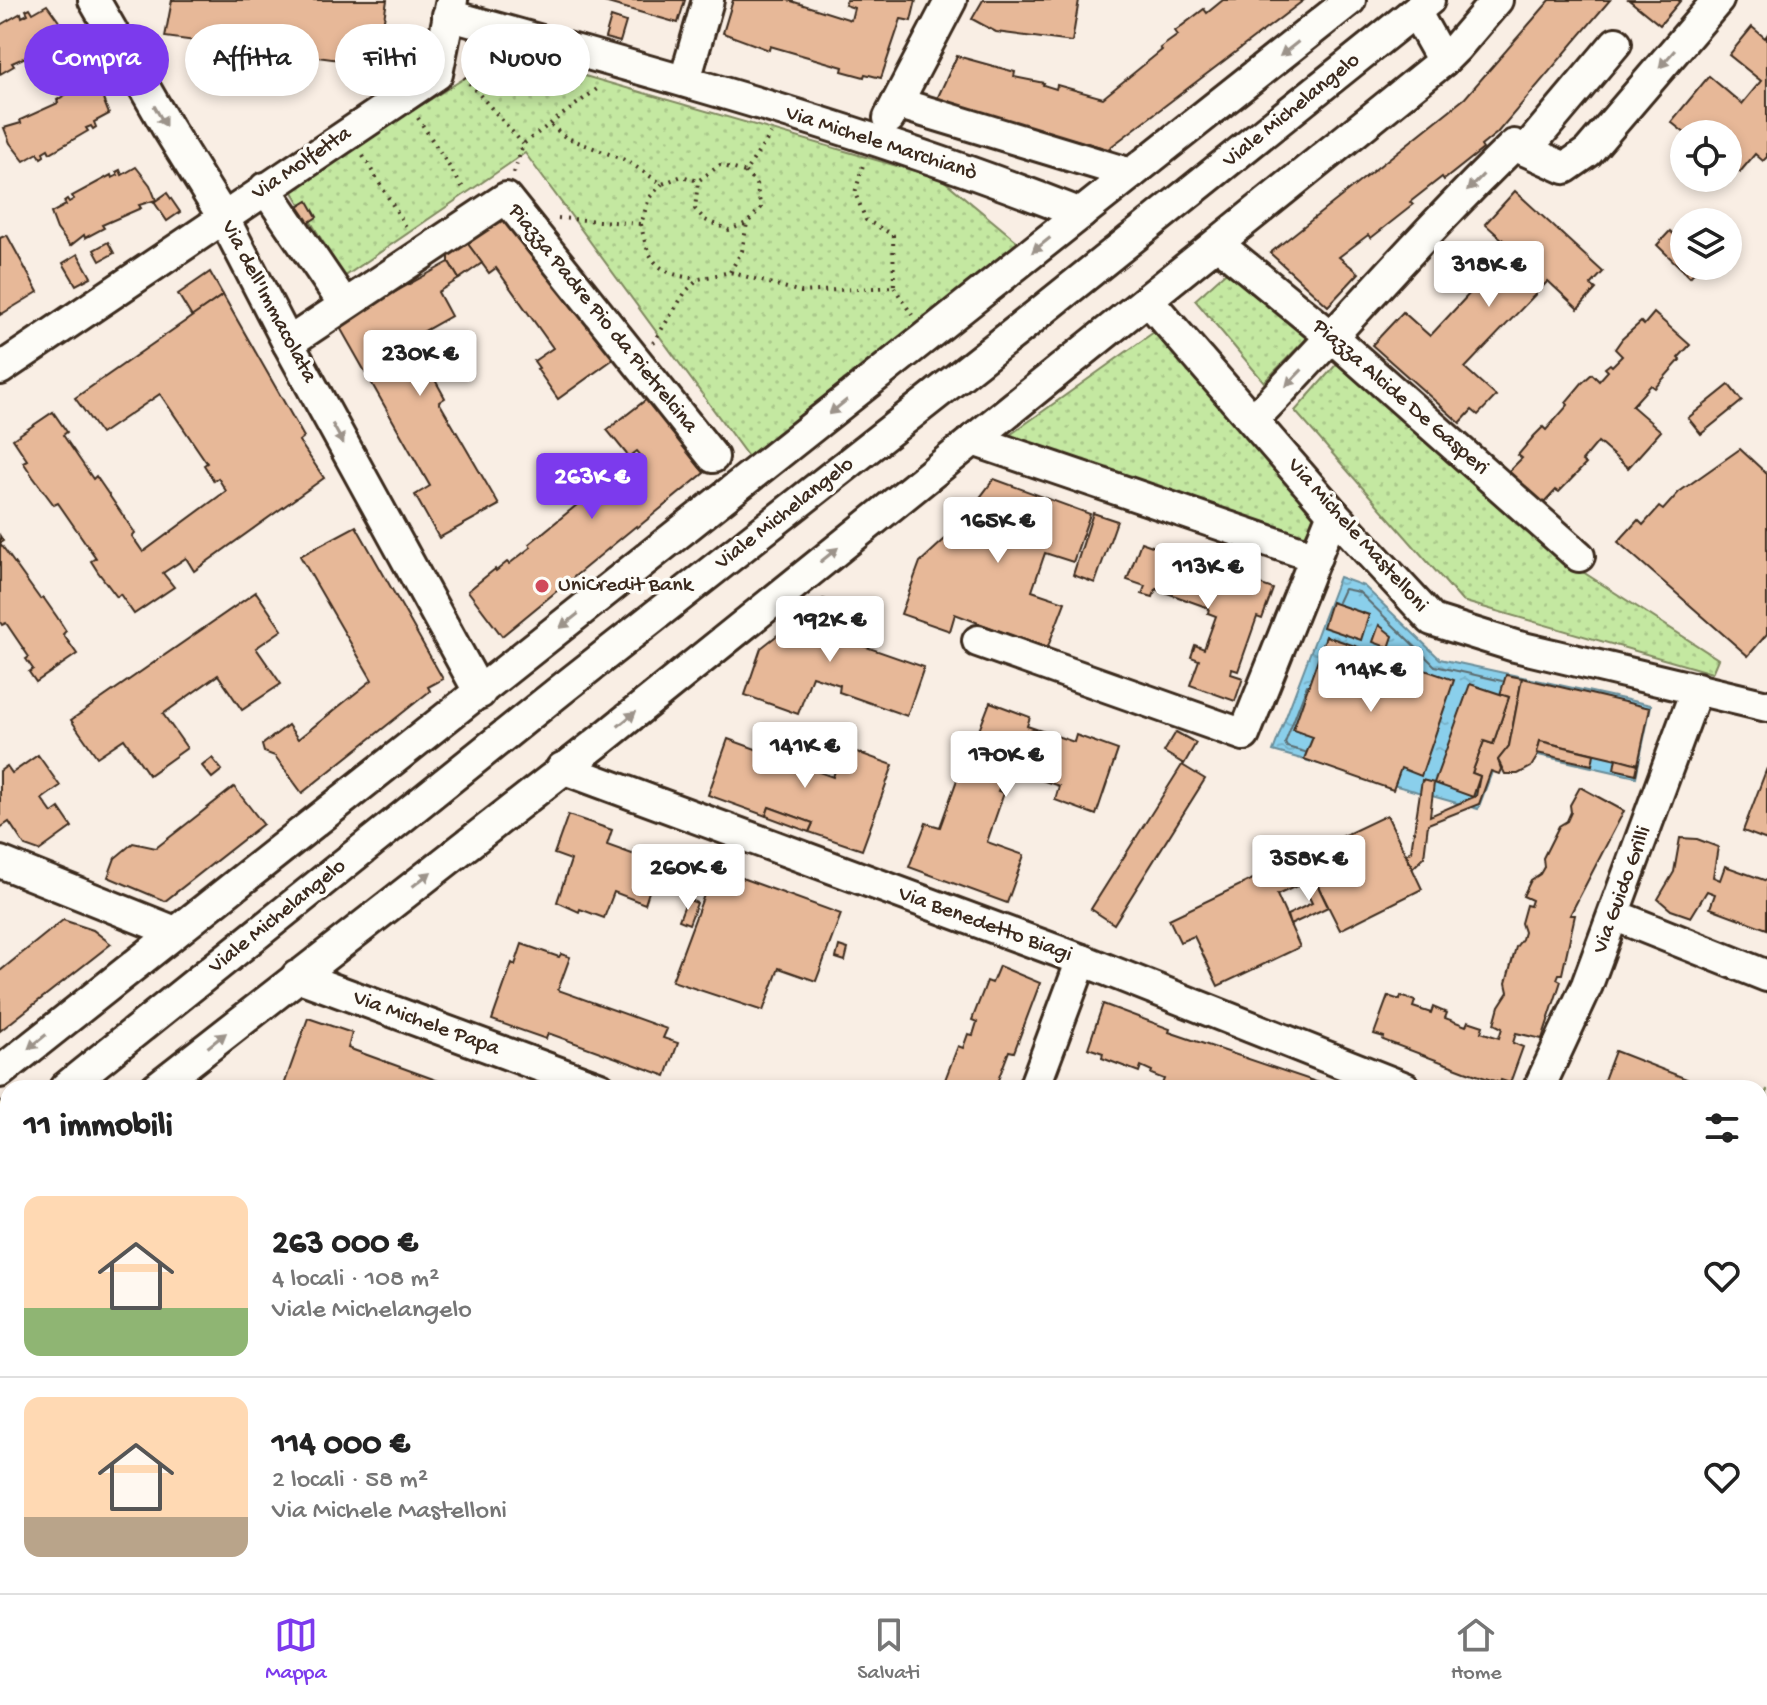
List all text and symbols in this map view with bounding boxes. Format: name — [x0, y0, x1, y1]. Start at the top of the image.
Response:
chip: Compra — [24, 24, 169, 96]
chip: Affitta — [185, 24, 319, 96]
chip: Filtri — [335, 24, 445, 96]
chip: Nuovo — [461, 24, 590, 96]
one-way arrow — [1279, 40, 1299, 57]
street label: Viale Michelangelo — [1217, 48, 1366, 175]
one-way arrow — [1659, 49, 1676, 69]
street label: Via Michele Marchianò — [781, 100, 980, 187]
one-way arrow — [153, 105, 167, 127]
map controls — [1670, 120, 1742, 280]
button: locate — [1670, 120, 1742, 192]
street label: Via Molfetta — [247, 121, 357, 207]
one-way arrow — [1466, 173, 1485, 192]
street label: Piazza Padre Pio da Pietrelcina — [501, 198, 703, 440]
button: layers — [1670, 208, 1742, 280]
street label: Via dell'Immacolata — [214, 216, 322, 388]
one-way arrow — [1032, 236, 1052, 253]
pin: 318K € — [1424, 241, 1554, 309]
text: 318K € — [1452, 251, 1526, 282]
street label: Piazza Alcide De Gasperi — [1306, 314, 1494, 482]
pin: 230K € — [355, 330, 485, 398]
text: 230K € — [382, 340, 458, 371]
one-way arrow — [1285, 368, 1304, 387]
one-way arrow — [828, 398, 848, 415]
one-way arrow — [331, 423, 345, 446]
street label: Viale Michelangelo — [710, 452, 860, 577]
pin: 263K € — [527, 453, 657, 521]
street label: Via Michele Mastelloni — [1280, 453, 1433, 619]
text: 263K € — [554, 463, 630, 494]
pin: 165K € — [933, 497, 1063, 565]
text: 165K € — [961, 507, 1035, 538]
pin: 113K € — [1143, 543, 1273, 611]
one-way arrow — [819, 548, 839, 564]
text: 113K € — [1173, 553, 1243, 584]
place label: UniCredit Bank — [558, 573, 695, 599]
marker: UniCredit Bank — [533, 577, 551, 595]
pin: 192K € — [765, 596, 895, 664]
text: 192K € — [794, 606, 866, 637]
one-way arrow — [559, 613, 579, 629]
pin: 114K € — [1306, 646, 1436, 714]
text: 114K € — [1336, 656, 1406, 687]
one-way arrow — [617, 711, 637, 728]
pin: 141K € — [740, 722, 870, 790]
pin: 170K € — [941, 731, 1071, 799]
text: 141K € — [770, 732, 840, 763]
text: 170K € — [969, 741, 1043, 772]
street label: Via Guido Grilli — [1588, 823, 1658, 958]
pin: 358K € — [1244, 835, 1374, 903]
pin: 260K € — [623, 844, 753, 912]
text: 358K € — [1270, 845, 1348, 876]
street label: Viale Michelangelo — [203, 854, 352, 981]
text: 260K € — [650, 854, 726, 885]
one-way arrow — [412, 871, 432, 887]
street label: Via Benedetto Biagi — [894, 881, 1076, 969]
street label: Via Michele Papa — [348, 985, 503, 1063]
one-way arrow — [207, 1032, 227, 1048]
one-way arrow — [27, 1033, 47, 1050]
icon: filters — [1700, 1106, 1744, 1150]
text: 11 immobili — [24, 1108, 173, 1148]
text: 263 000 € — [272, 1225, 418, 1265]
icon: home — [88, 1228, 184, 1324]
icon: heart — [1700, 1254, 1744, 1298]
text: 4 locali · 108 m² — [272, 1265, 439, 1296]
text: Viale Michelangelo — [272, 1296, 472, 1327]
text: 114 000 € — [272, 1426, 410, 1466]
icon: home — [88, 1429, 184, 1525]
icon: heart — [1700, 1455, 1744, 1499]
text: 2 locali · 58 m² — [272, 1466, 428, 1497]
text: Via Michele Mastelloni — [272, 1497, 507, 1528]
tab: Mappa — [265, 1613, 327, 1687]
tab: Salvati — [857, 1613, 920, 1687]
tab: Home — [1451, 1613, 1502, 1687]

